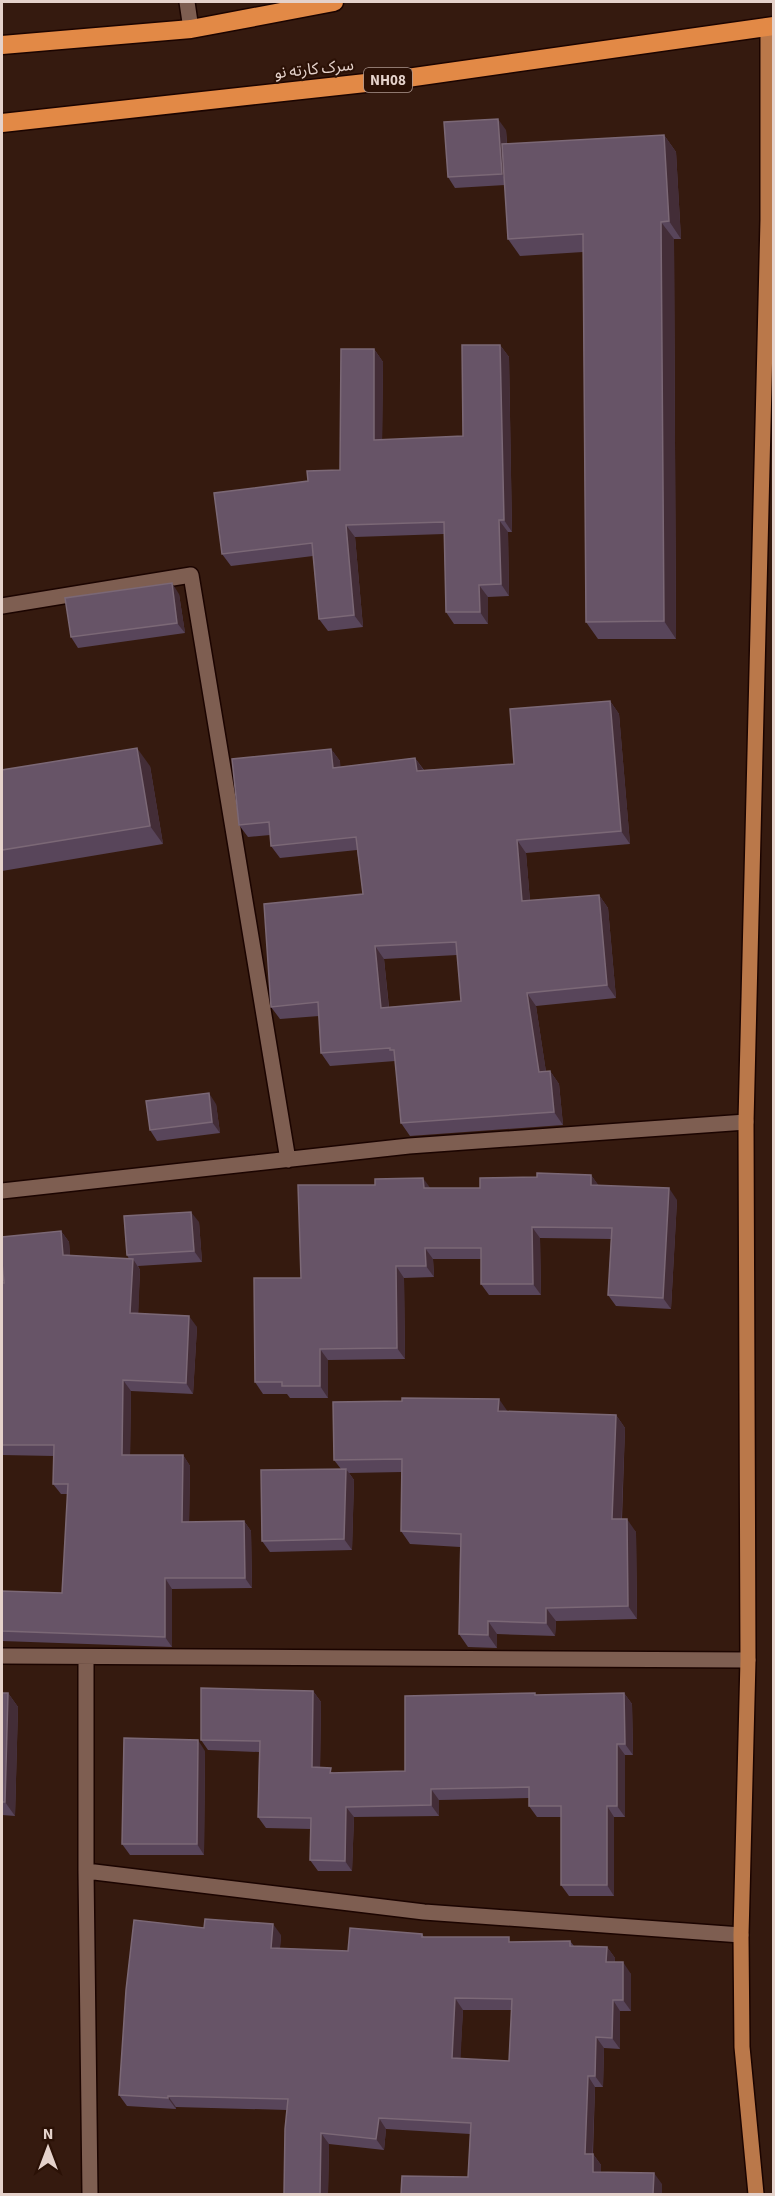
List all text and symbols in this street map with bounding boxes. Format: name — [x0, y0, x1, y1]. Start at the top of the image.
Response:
street label: سرک کارته نو — [273, 54, 355, 84]
road number: NH08 — [364, 68, 412, 92]
north arrow — [18, 2118, 78, 2178]
text: N — [43, 2123, 53, 2145]

